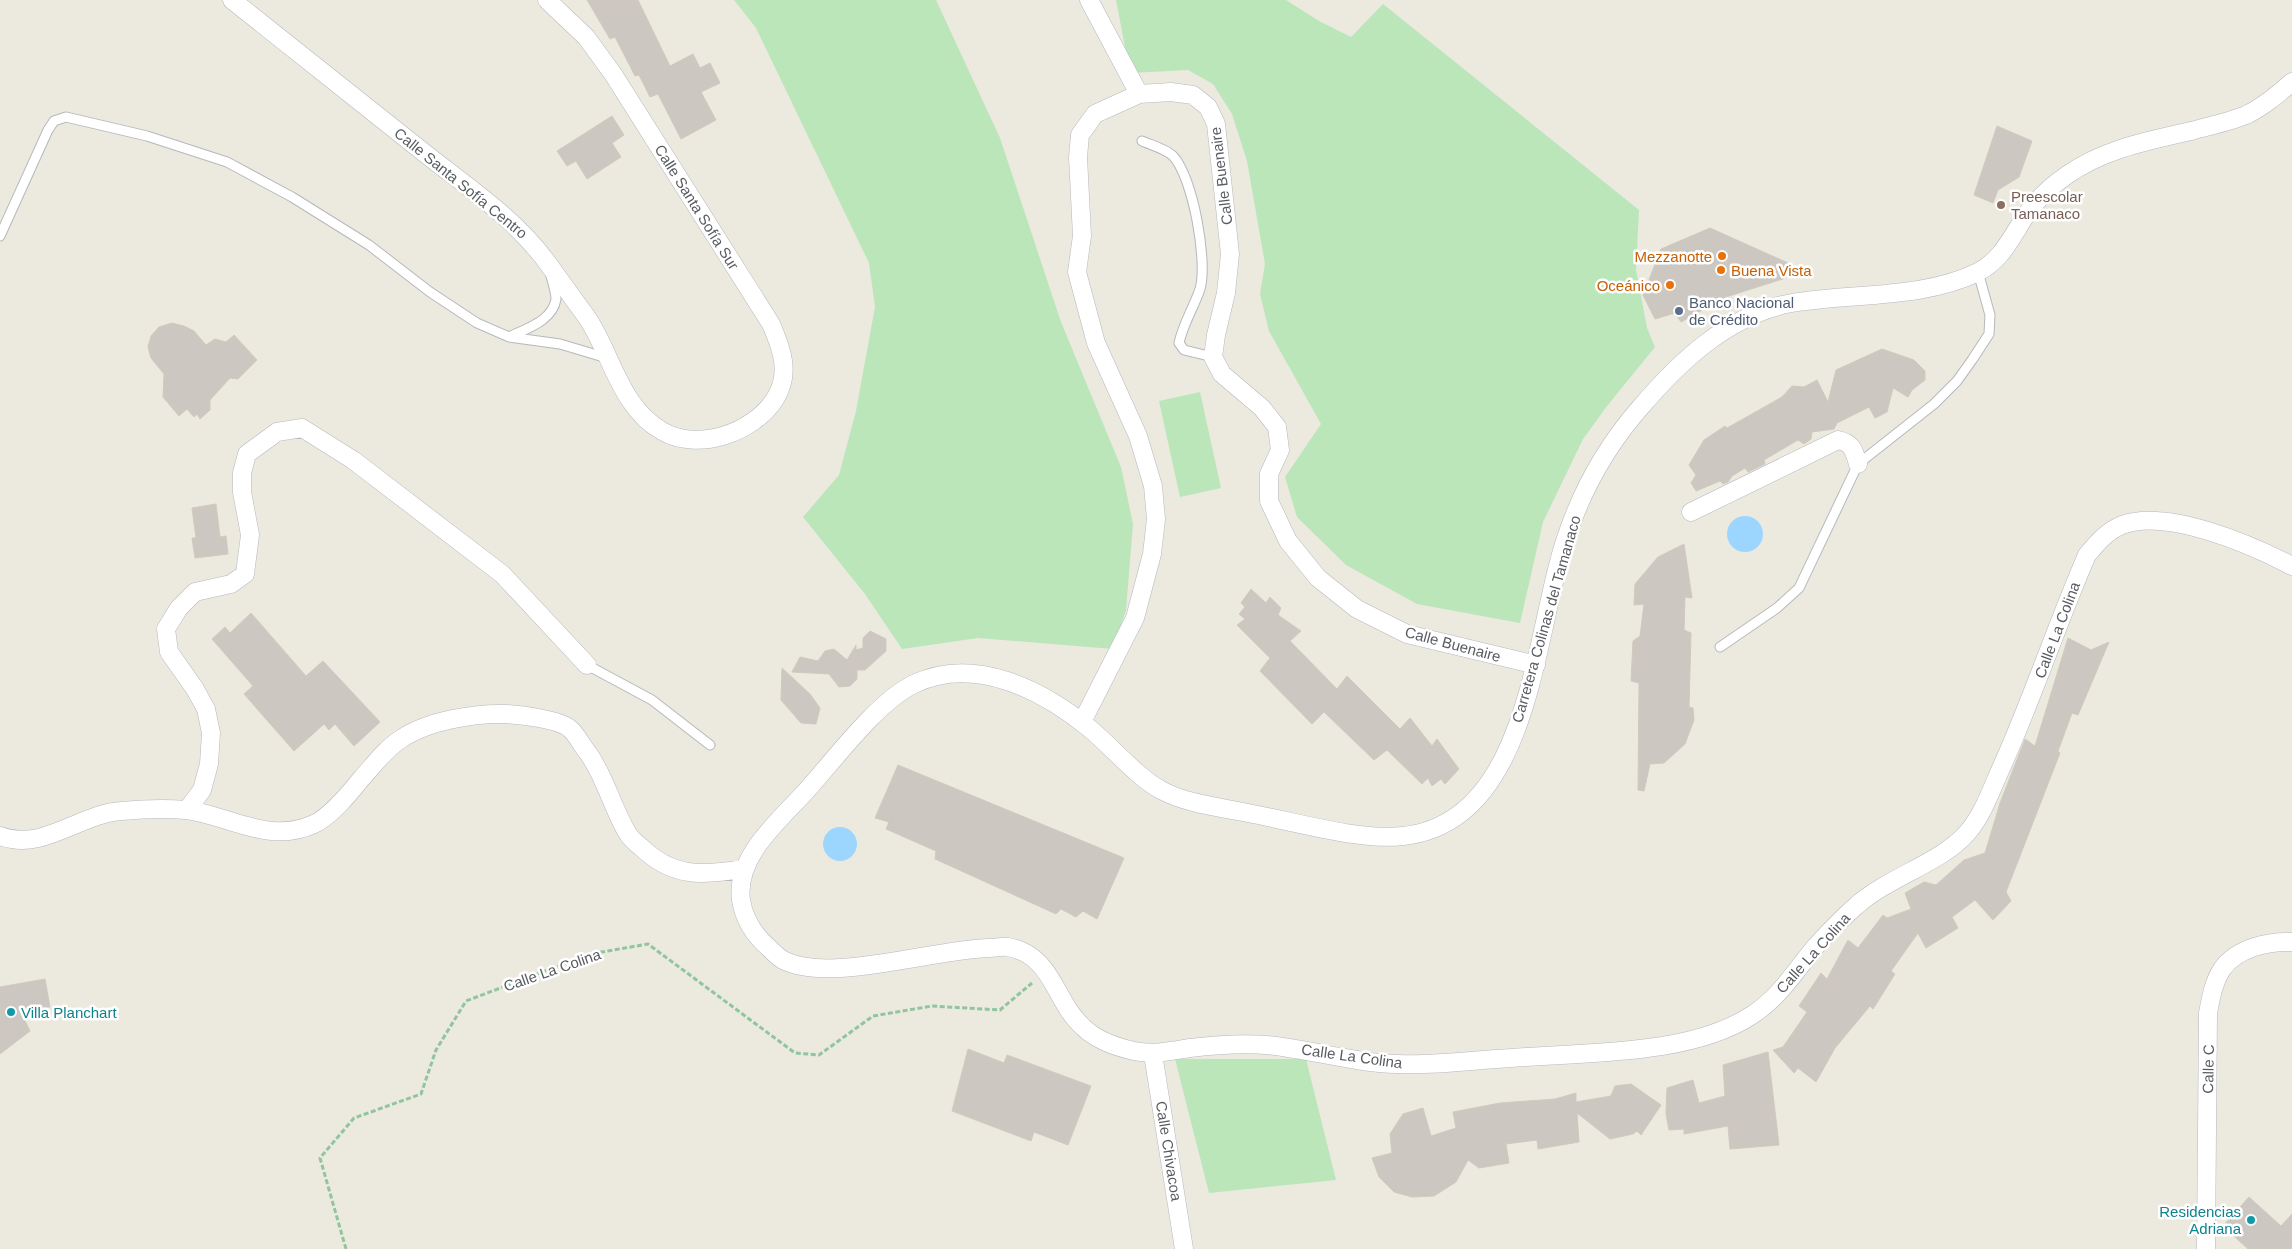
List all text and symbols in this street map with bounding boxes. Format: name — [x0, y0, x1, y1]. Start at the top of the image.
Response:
street label: Calle Santa Sofía Centro — [391, 124, 531, 242]
street label: Calle Buenaire — [1207, 126, 1235, 226]
street label: Calle Santa Sofía Sur — [652, 141, 742, 273]
place label: Preescolar Tamanaco — [2011, 188, 2083, 222]
marker: Preescolar Tamanaco — [1995, 199, 2007, 211]
place label: Mezzanotte — [1634, 248, 1712, 265]
marker: Mezzanotte — [1716, 250, 1728, 262]
place label: Buena Vista — [1731, 262, 1812, 279]
marker: Buena Vista — [1715, 264, 1727, 276]
place label: Oceánico — [1597, 277, 1660, 294]
marker: Oceánico — [1664, 279, 1676, 291]
place label: Banco Nacional de Crédito — [1689, 294, 1794, 328]
marker: Banco Nacional de Crédito — [1673, 305, 1685, 317]
street label: Carretera Colinas del Tamanaco — [1508, 513, 1584, 725]
street label: Calle La Colina — [2031, 579, 2083, 681]
street label: Calle Buenaire — [1403, 623, 1503, 665]
street label: Calle La Colina — [1773, 909, 1854, 996]
street label: Calle La Colina — [501, 945, 603, 995]
place label: Villa Planchart — [21, 1004, 117, 1021]
marker: Villa Planchart — [5, 1006, 17, 1018]
street label: Calle La Colina — [1300, 1041, 1404, 1072]
street label: Calle C — [2199, 1044, 2217, 1094]
street label: Calle Chivacoa — [1153, 1100, 1185, 1203]
place label: Residencias Adriana — [2159, 1203, 2242, 1237]
marker: Residencias Adriana — [2245, 1214, 2257, 1226]

